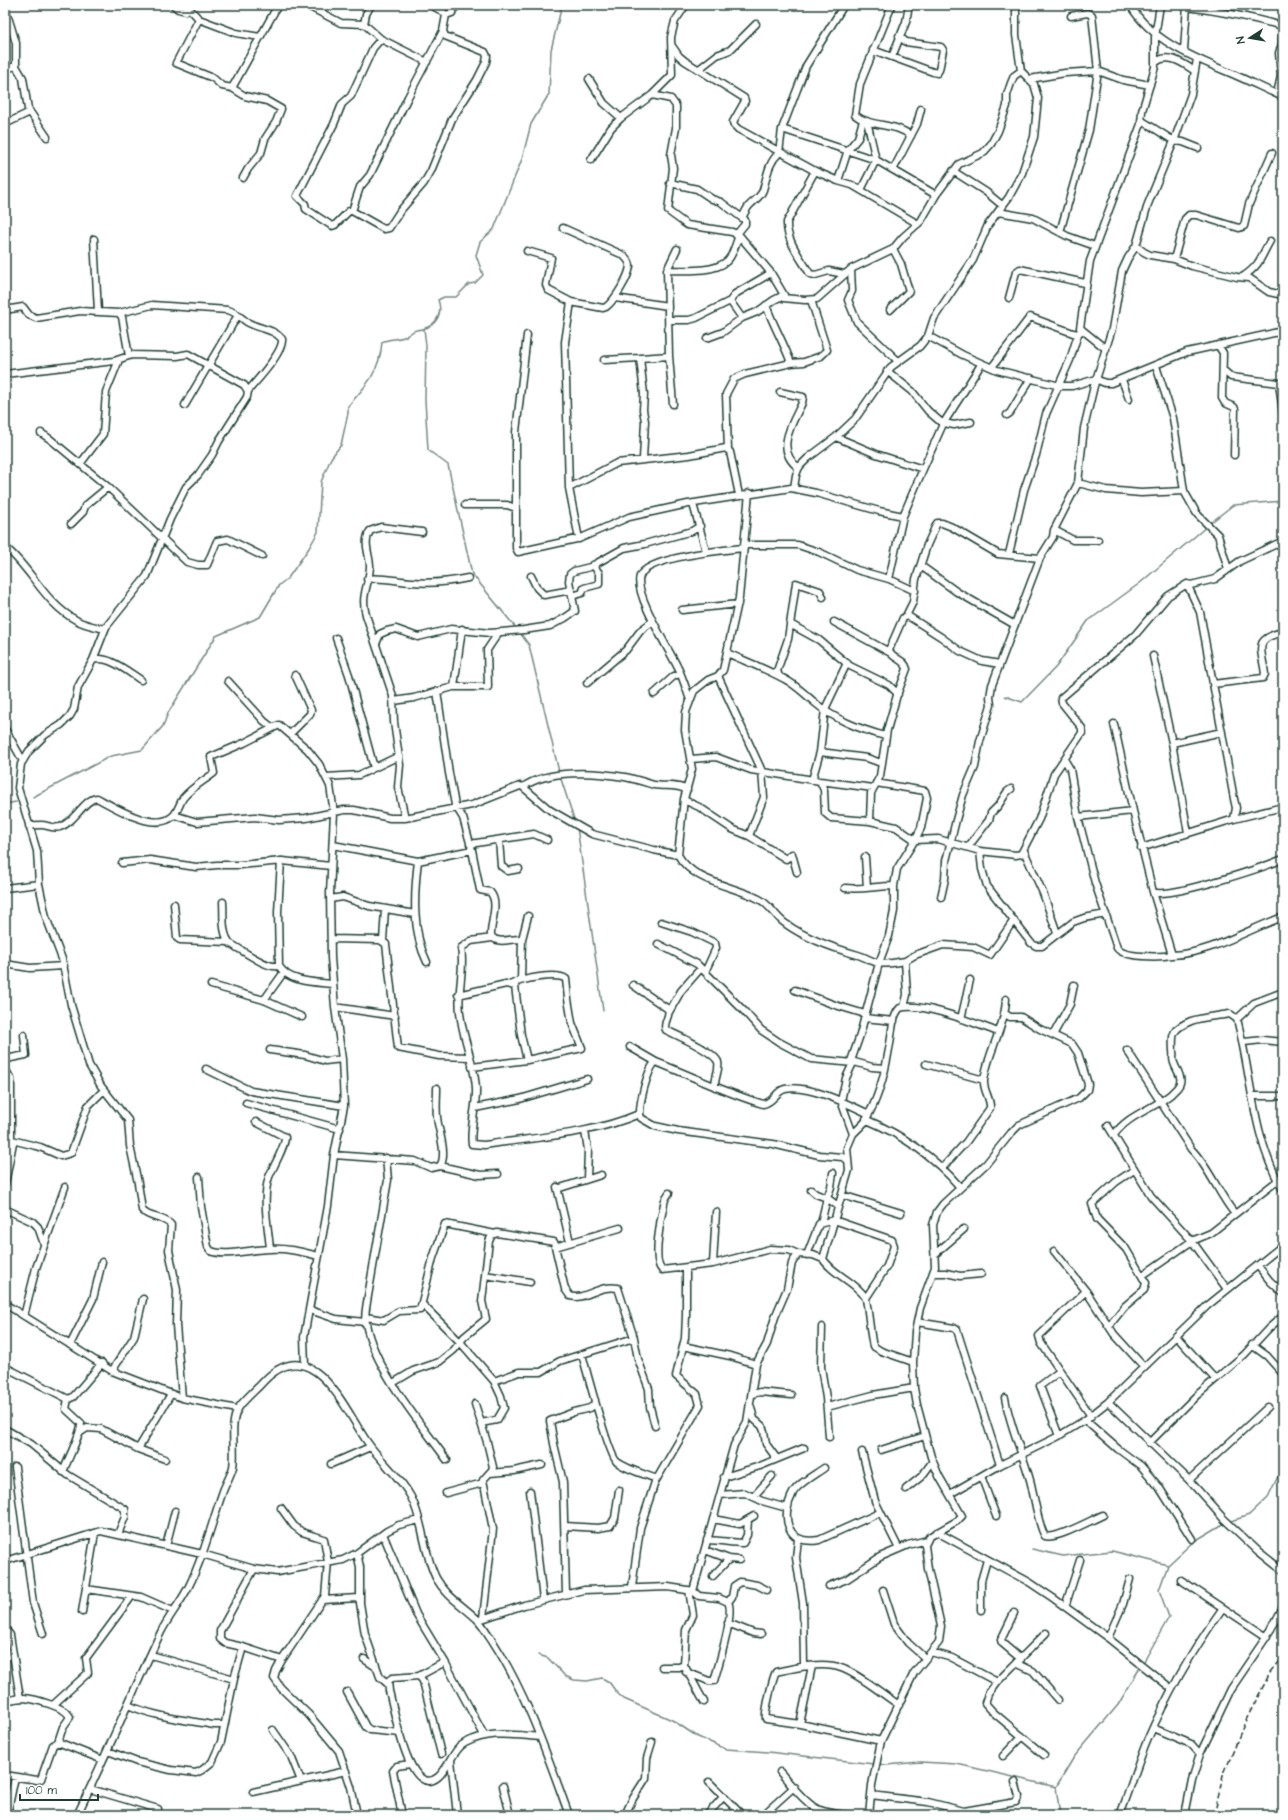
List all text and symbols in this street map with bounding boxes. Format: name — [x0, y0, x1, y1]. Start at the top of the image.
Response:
north arrow — [1230, 18, 1270, 58]
text: N — [1233, 35, 1249, 45]
scale bar — [20, 1776, 98, 1802]
text: 100 m — [26, 1782, 57, 1799]

